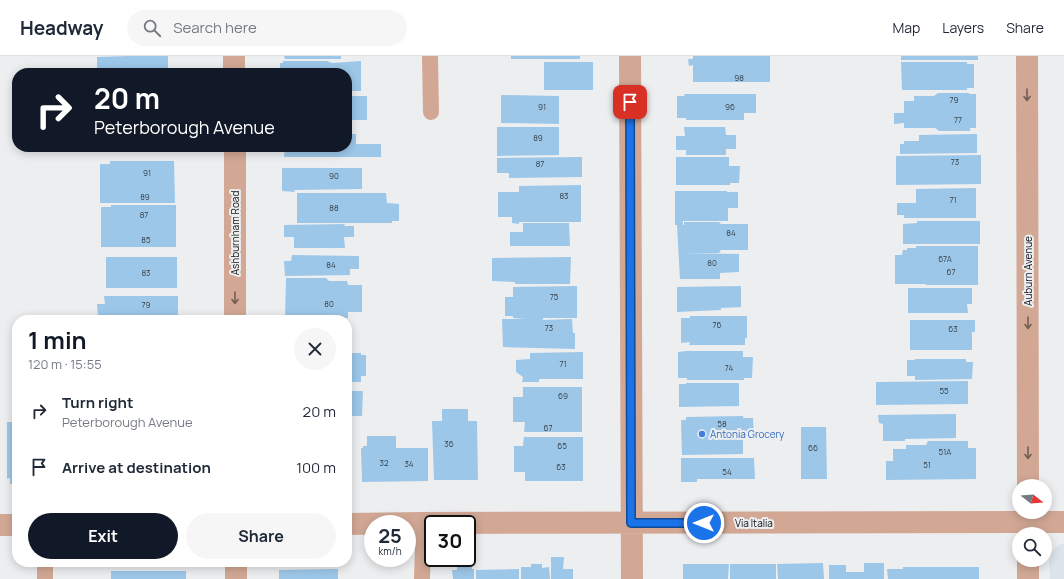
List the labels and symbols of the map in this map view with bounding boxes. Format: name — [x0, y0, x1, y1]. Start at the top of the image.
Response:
house number: 98 — [734, 72, 744, 83]
pin — [613, 85, 647, 119]
one-way arrow — [1023, 88, 1031, 101]
house number: 79 — [950, 94, 959, 105]
house number: 91 — [538, 101, 546, 112]
house number: 96 — [725, 101, 735, 112]
house number: 77 — [954, 114, 962, 125]
house number: 89 — [533, 132, 543, 143]
house number: 73 — [951, 156, 959, 167]
house number: 87 — [536, 158, 544, 169]
house number: 91 — [143, 167, 151, 178]
house number: 90 — [329, 170, 339, 181]
house number: 83 — [559, 190, 569, 201]
house number: 89 — [140, 191, 150, 202]
street label: Ashburnham Road — [228, 191, 242, 275]
house number: 71 — [949, 194, 957, 205]
house number: 88 — [329, 202, 339, 213]
house number: 87 — [140, 209, 148, 220]
house number: 84 — [726, 227, 736, 238]
house number: 85 — [141, 234, 151, 245]
street label: Auburn Avenue — [1021, 236, 1035, 306]
house number: 67A — [938, 253, 952, 264]
house number: 80 — [707, 257, 717, 268]
house number: 84 — [326, 259, 336, 270]
house number: 67 — [947, 266, 955, 277]
house number: 83 — [141, 267, 151, 278]
one-way arrow — [231, 291, 239, 304]
house number: 75 — [550, 291, 559, 302]
house number: 80 — [324, 298, 334, 309]
house number: 79 — [142, 299, 151, 310]
one-way arrow — [1024, 316, 1032, 329]
house number: 76 — [713, 319, 722, 330]
house number: 73 — [545, 322, 553, 333]
house number: 63 — [948, 323, 958, 334]
house number: 71 — [559, 358, 567, 369]
house number: 74 — [725, 362, 733, 373]
house number: 55 — [939, 385, 949, 396]
house number: 69 — [558, 390, 568, 401]
house number: 58 — [717, 418, 727, 429]
house number: 67 — [544, 422, 552, 433]
place label: Antonia Grocery — [710, 427, 785, 441]
marker: Antonia Grocery — [697, 429, 707, 439]
house number: 36 — [444, 438, 454, 449]
house number: 65 — [557, 440, 567, 451]
house number: 66 — [808, 442, 818, 453]
house number: 51A — [939, 446, 951, 457]
one-way arrow — [1024, 446, 1032, 459]
house number: 32 — [380, 457, 389, 468]
house number: 34 — [404, 458, 414, 469]
house number: 51 — [923, 459, 931, 470]
house number: 63 — [556, 461, 566, 472]
house number: 54 — [722, 466, 732, 477]
north arrow — [1012, 479, 1052, 519]
position arrow — [683, 502, 725, 544]
speed limit sign: 30 — [424, 515, 476, 567]
street label: Via Italia — [735, 516, 773, 530]

